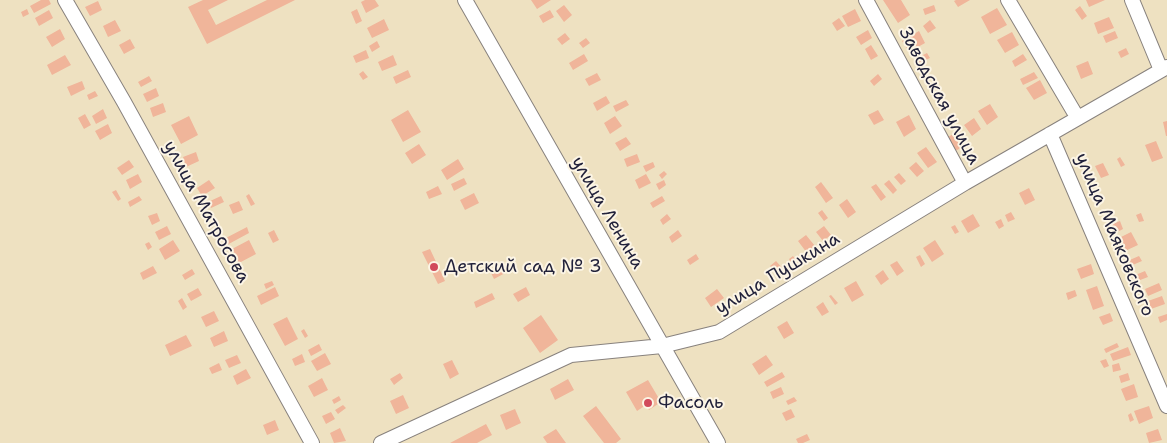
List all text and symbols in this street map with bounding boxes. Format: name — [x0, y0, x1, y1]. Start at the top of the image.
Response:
street label: Заводская улица — [894, 24, 984, 168]
street label: улица Матросова — [158, 137, 254, 287]
street label: улица Маяковского — [1070, 150, 1158, 320]
street label: улица Ленина — [566, 153, 648, 273]
street label: улица Пушкина — [712, 228, 844, 320]
place label: Детский сад № 3 — [444, 256, 602, 278]
marker: Детский сад № 3 — [428, 261, 440, 273]
place label: Фасоль — [658, 392, 723, 414]
marker: Фасоль — [642, 397, 654, 409]

